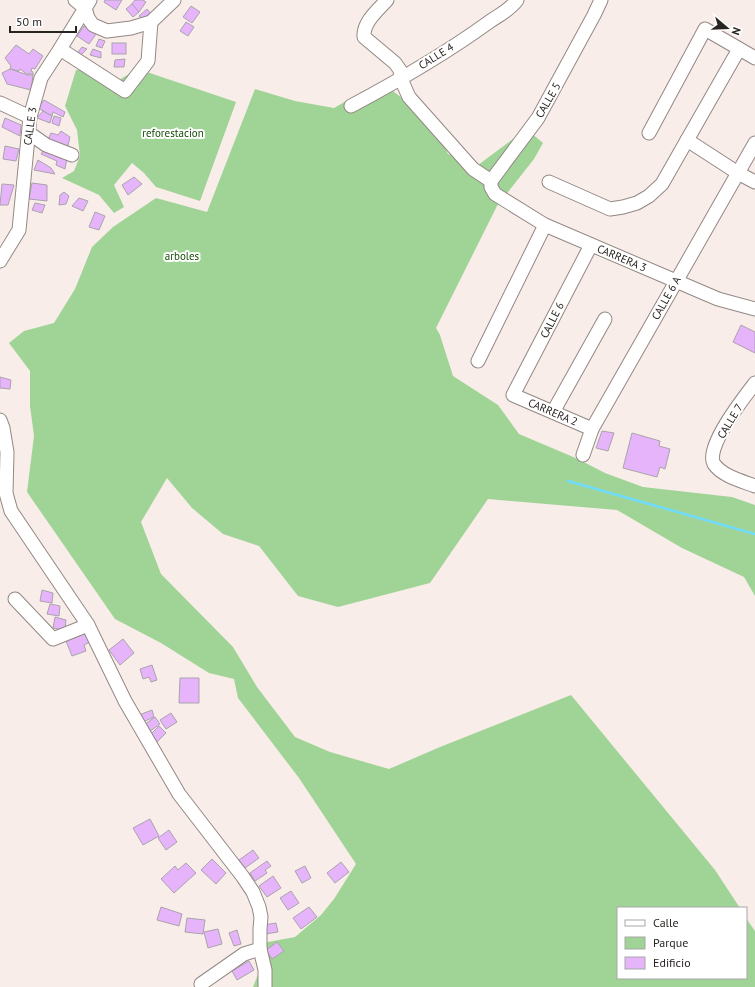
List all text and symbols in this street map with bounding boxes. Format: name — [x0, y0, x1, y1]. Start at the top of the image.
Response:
scale bar — [10, 8, 76, 34]
north arrow — [707, 8, 747, 48]
text: 50 m — [16, 14, 42, 29]
text: N — [729, 26, 744, 37]
street label: CALLE 4 — [416, 40, 456, 72]
street label: CALLE 5 — [532, 80, 564, 120]
street label: CALLE 3 — [20, 106, 40, 146]
park label: reforestacion — [142, 126, 204, 140]
street label: CARRERA 3 — [595, 241, 649, 275]
park label: arboles — [165, 249, 200, 263]
street label: CALLE 6 A — [648, 273, 684, 322]
street label: CALLE 6 — [537, 300, 567, 340]
street label: CARRERA 2 — [526, 395, 580, 429]
street label: CALLE 7 — [714, 401, 746, 441]
legend — [617, 907, 747, 979]
text: Calle — [653, 915, 679, 930]
text: Parque — [653, 935, 688, 950]
text: Edificio — [653, 955, 691, 970]

